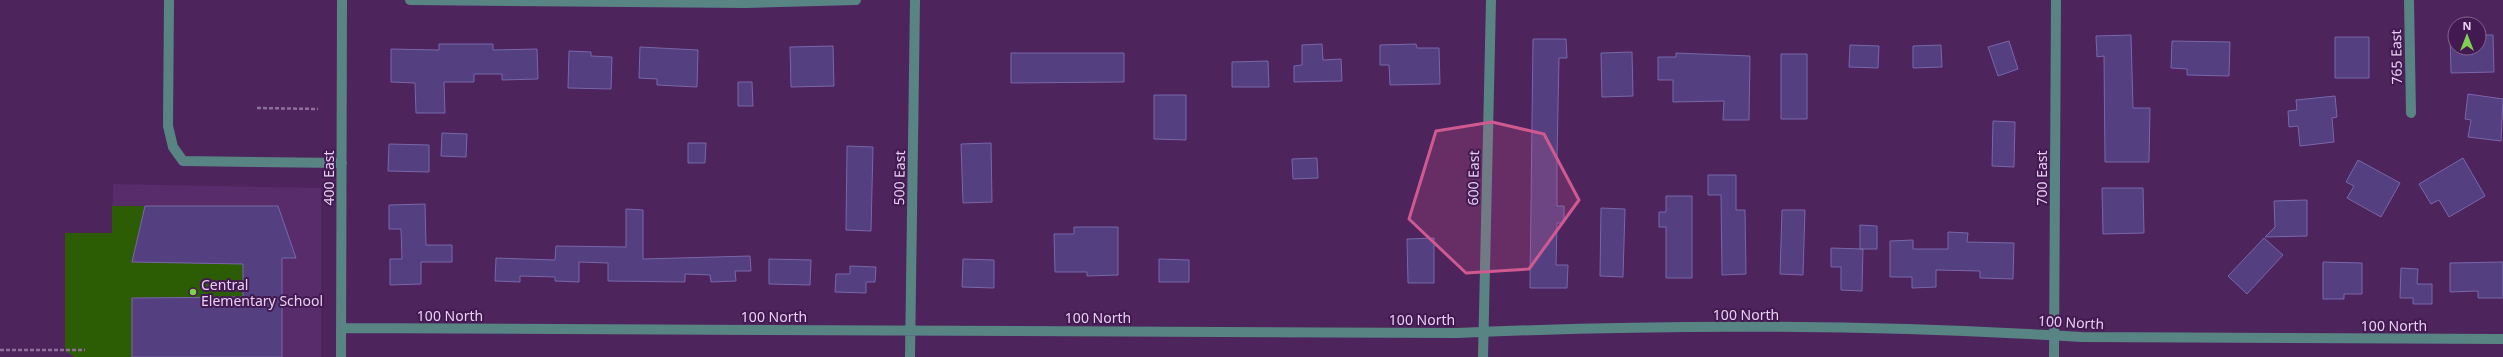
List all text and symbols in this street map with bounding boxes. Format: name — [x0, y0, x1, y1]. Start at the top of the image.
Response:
north arrow — [2447, 16, 2487, 56]
text: N — [2463, 18, 2471, 33]
street label: 765 East — [2386, 29, 2406, 85]
street label: 400 East — [319, 150, 338, 206]
street label: 500 East — [889, 150, 909, 206]
street label: 600 East — [1463, 150, 1483, 206]
street label: 700 East — [2032, 150, 2051, 206]
place label: Central Elementary School — [201, 275, 323, 310]
marker: Central Elementary School — [188, 287, 198, 297]
street label: 100 North — [1713, 305, 1779, 324]
street label: 100 North — [417, 306, 483, 325]
street label: 100 North — [741, 307, 807, 326]
street label: 100 North — [1065, 308, 1131, 327]
street label: 100 North — [1389, 310, 1455, 329]
street label: 100 North — [2037, 311, 2105, 333]
street label: 100 North — [2361, 316, 2427, 335]

